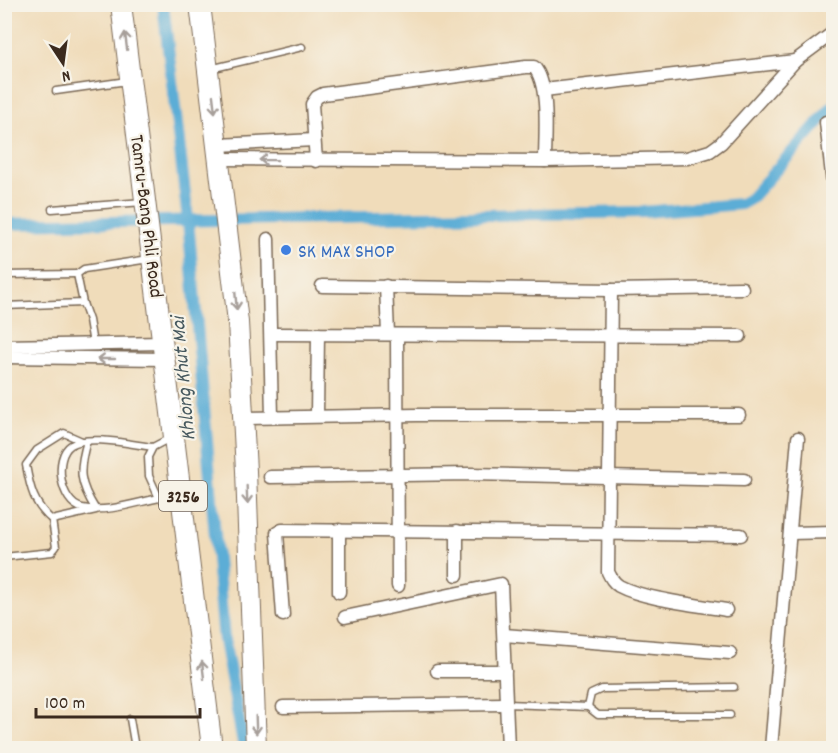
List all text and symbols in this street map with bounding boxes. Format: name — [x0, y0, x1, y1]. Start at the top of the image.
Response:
one-way arrow — [120, 31, 131, 51]
north arrow — [33, 33, 93, 93]
text: N — [59, 63, 72, 87]
one-way arrow — [208, 94, 219, 114]
street label: Tamru-Bang Phli Road — [121, 133, 169, 300]
one-way arrow — [259, 154, 279, 166]
place label: SK MAX SHOP — [298, 239, 395, 267]
marker: SK MAX SHOP — [279, 243, 293, 257]
one-way arrow — [231, 290, 242, 310]
water label: Khlong Khut Mai — [164, 312, 205, 442]
one-way arrow — [97, 353, 117, 365]
road number: 3256 — [159, 481, 207, 511]
one-way arrow — [241, 485, 253, 505]
one-way arrow — [197, 660, 208, 680]
scale bar — [36, 681, 200, 719]
text: 100 m — [45, 692, 85, 717]
one-way arrow — [250, 715, 261, 735]

